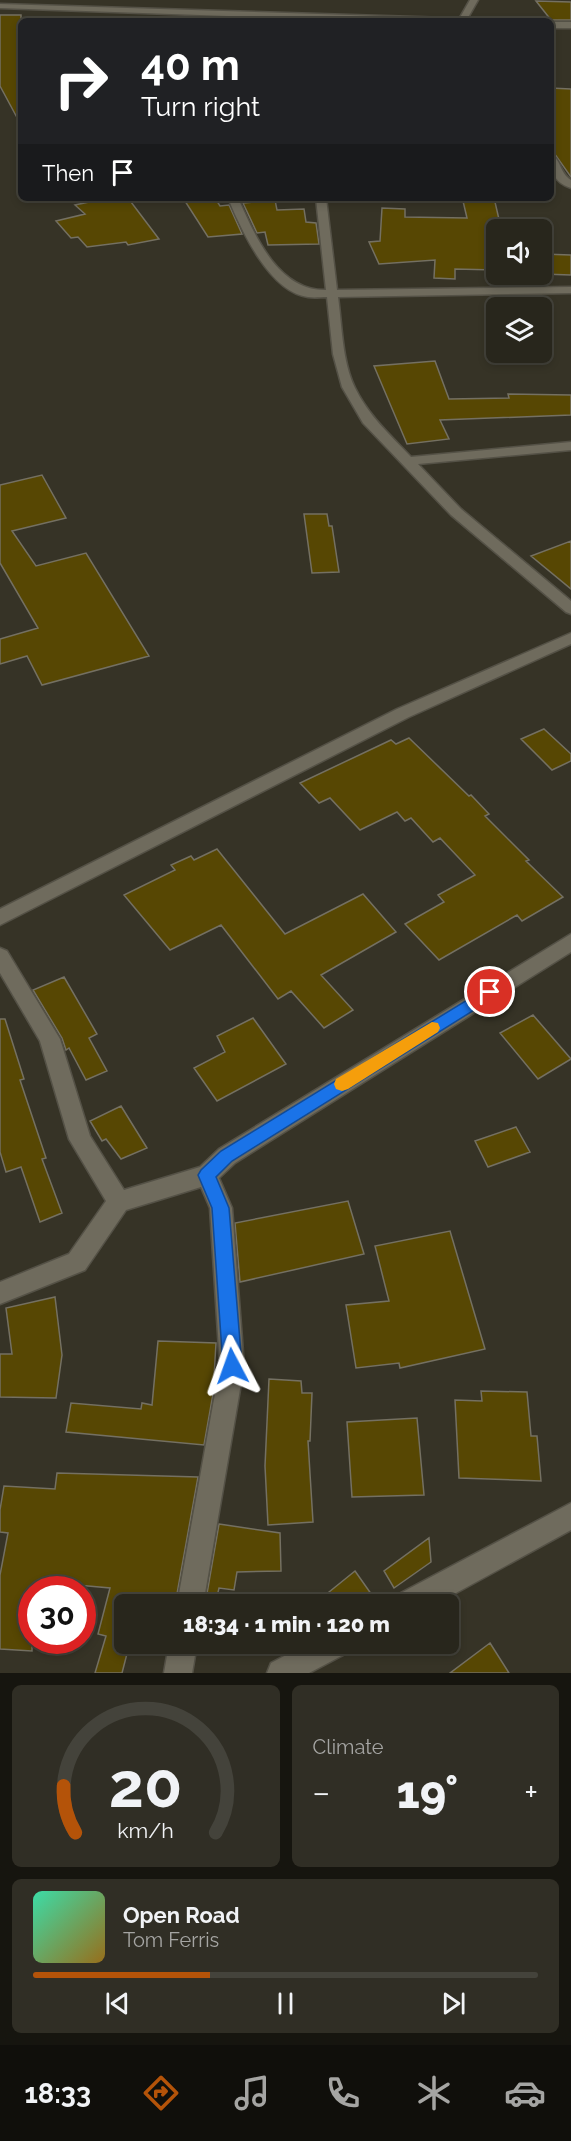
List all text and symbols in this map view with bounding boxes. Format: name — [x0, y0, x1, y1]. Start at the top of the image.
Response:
text: 40 m — [141, 41, 240, 90]
icon: right — [42, 42, 120, 120]
text: Turn right — [141, 91, 260, 122]
icon: arrive — [106, 156, 139, 189]
text: Then — [42, 160, 94, 186]
map controls — [486, 219, 552, 363]
button: sound — [486, 219, 552, 285]
button: layers — [486, 297, 552, 363]
pin — [464, 966, 515, 1017]
icon: arrive — [473, 975, 506, 1008]
position arrow — [200, 1334, 264, 1398]
speed limit sign: 30 — [18, 1576, 96, 1654]
text: 18:34 · 1 min · 120 m — [183, 1611, 390, 1637]
text: Climate — [313, 1735, 384, 1759]
text: 20 — [109, 1748, 182, 1822]
text: 19° — [396, 1766, 458, 1819]
text: − — [313, 1773, 330, 1812]
text: + — [524, 1773, 538, 1812]
text: km/h — [117, 1818, 174, 1843]
text: Open Road — [123, 1902, 240, 1928]
text: Tom Ferris — [123, 1928, 219, 1952]
icon: previous — [101, 1987, 134, 2020]
icon: pause — [269, 1987, 302, 2020]
icon: next — [437, 1987, 470, 2020]
icon: directions — [140, 2072, 182, 2114]
icon: music — [231, 2072, 273, 2114]
icon: phone — [322, 2072, 364, 2114]
icon: climate — [413, 2072, 455, 2114]
icon: car — [504, 2072, 546, 2114]
text: 18:33 — [25, 2078, 91, 2109]

